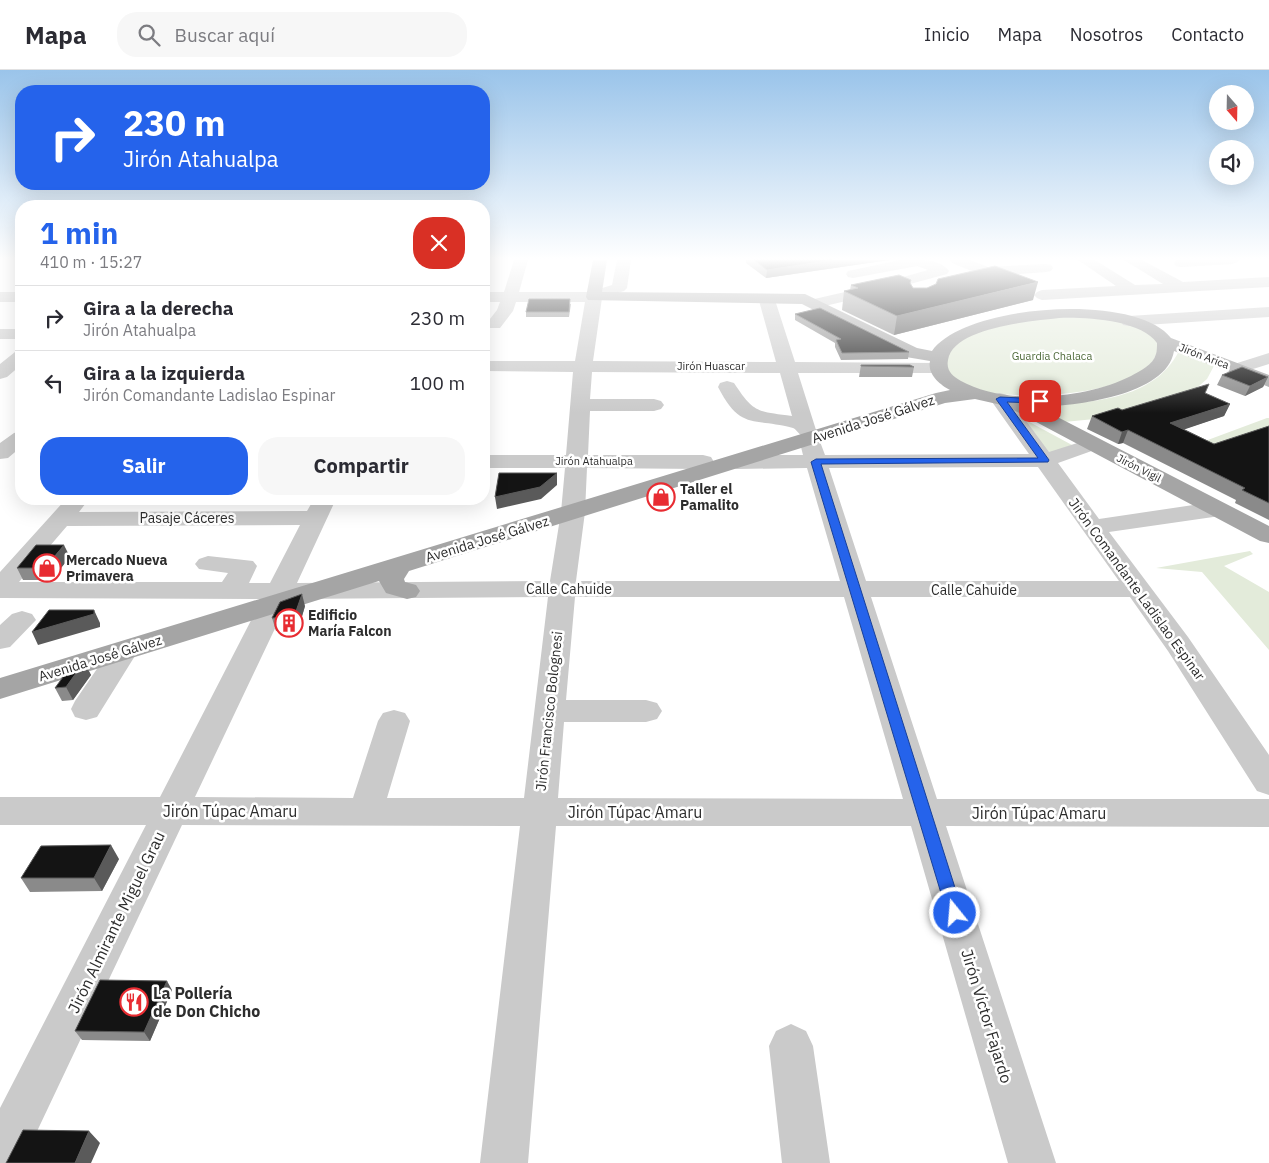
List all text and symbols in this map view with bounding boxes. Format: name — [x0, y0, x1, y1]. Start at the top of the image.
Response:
search box — [117, 12, 467, 57]
text: Mapa — [25, 19, 87, 51]
icon: search — [135, 21, 163, 49]
text: Buscar aquí — [175, 23, 275, 47]
text: Inicio — [924, 23, 970, 46]
text: Mapa — [998, 23, 1042, 46]
text: Nosotros — [1070, 23, 1143, 46]
text: Contacto — [1171, 23, 1244, 46]
north arrow — [1209, 85, 1254, 130]
map controls — [1209, 85, 1254, 185]
text: 230 m — [123, 100, 226, 146]
icon: right — [40, 105, 105, 170]
button: sound — [1209, 140, 1254, 185]
text: Jirón Atahualpa — [123, 144, 278, 173]
text: 1 min — [40, 213, 118, 252]
button: close — [413, 217, 465, 269]
text: 410 m · 15:27 — [40, 252, 142, 272]
text: Gira a la derecha — [83, 296, 234, 320]
icon: right — [40, 304, 68, 332]
text: 230 m — [410, 306, 465, 330]
text: Jirón Atahualpa — [83, 320, 196, 340]
street label: Jirón Arica — [1177, 340, 1231, 372]
park label: Guardia Chalaca — [1012, 349, 1092, 363]
street label: Jirón Huascar — [677, 359, 745, 373]
text: Gira a la izquierda — [83, 361, 245, 385]
icon: left — [40, 369, 68, 397]
text: 100 m — [410, 371, 465, 395]
pin — [1019, 380, 1061, 422]
text: Jirón Comandante Ladislao Espinar — [83, 385, 335, 405]
icon: arrive — [1026, 387, 1054, 415]
street label: Avenida José Gálvez — [809, 390, 937, 447]
button: Salir — [40, 437, 248, 495]
button: Compartir — [258, 437, 465, 495]
street label: Jirón Vigil — [1114, 451, 1164, 485]
street label: Jirón Atahualpa — [555, 454, 633, 468]
place label: Taller el Pamalito — [680, 480, 739, 514]
shop icon: Taller el Pamalito — [646, 482, 676, 512]
street label: Jirón Comandante Ladislao Espinar — [1065, 494, 1209, 684]
street label: Pasaje Cáceres — [140, 509, 235, 527]
street label: Avenida José Gálvez — [423, 512, 551, 566]
place label: Mercado Nueva Primavera — [66, 551, 167, 585]
shop icon: Mercado Nueva Primavera — [32, 553, 62, 583]
street label: Calle Cahuide — [526, 580, 612, 598]
street label: Calle Cahuide — [931, 581, 1017, 599]
place label: Edificio María Falcon — [308, 606, 392, 640]
building icon: Edificio María Falcon — [274, 608, 304, 638]
street label: Jirón Francisco Bolognesi — [532, 630, 566, 792]
street label: Avenida José Gálvez — [36, 631, 164, 685]
street label: Jirón Túpac Amaru — [163, 801, 297, 821]
street label: Jirón Túpac Amaru — [568, 802, 702, 822]
street label: Jirón Túpac Amaru — [972, 803, 1106, 823]
street label: Jirón Almirante Miguel Grau — [63, 828, 169, 1016]
position arrow — [928, 886, 980, 938]
street label: Jirón Víctor Fajardo — [957, 947, 1017, 1085]
place label: La Pollería de Don Chicho — [153, 983, 260, 1021]
restaurant icon: La Pollería de Don Chicho — [119, 987, 149, 1017]

